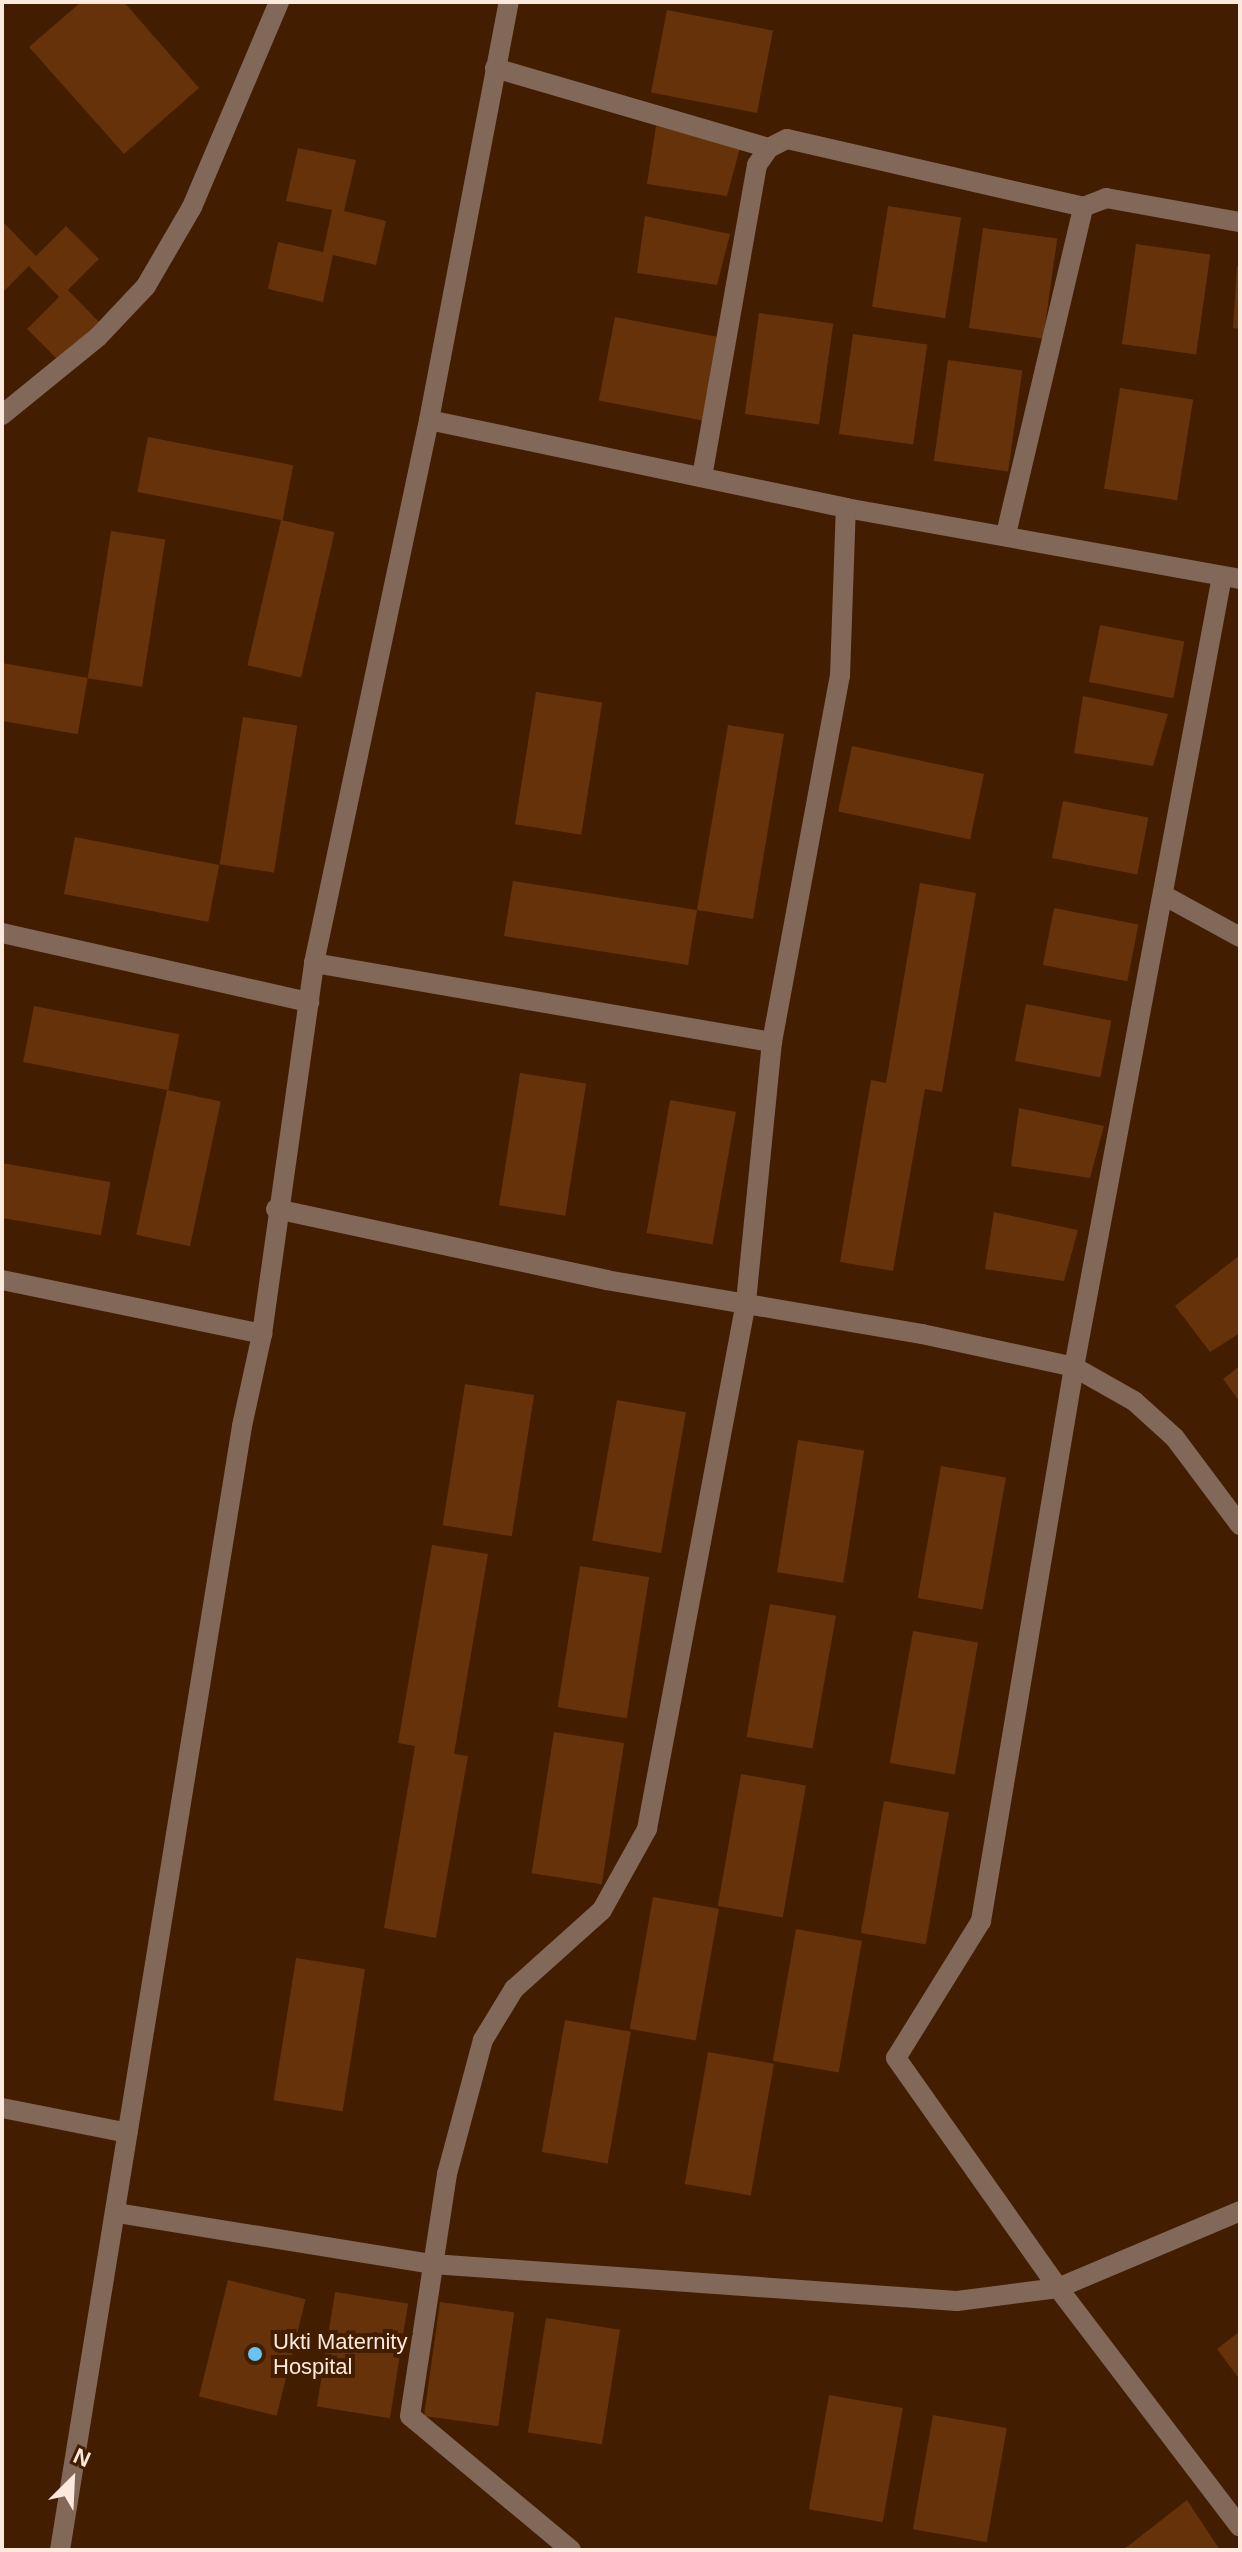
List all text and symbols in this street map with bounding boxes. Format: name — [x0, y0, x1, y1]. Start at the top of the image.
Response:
place label: Ukti Maternity Hospital — [273, 2328, 407, 2380]
marker: Ukti Maternity Hospital — [244, 2343, 266, 2365]
north arrow — [32, 2440, 112, 2520]
text: N — [70, 2443, 94, 2472]

